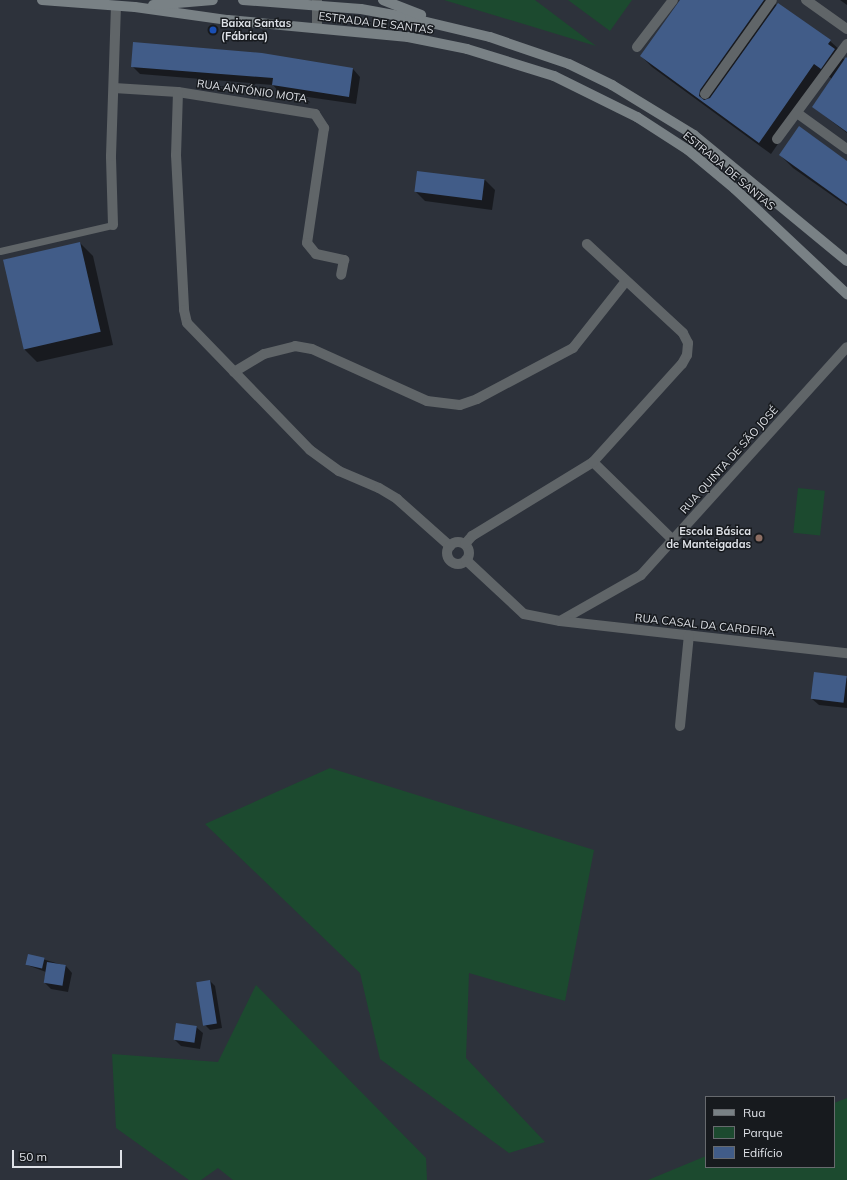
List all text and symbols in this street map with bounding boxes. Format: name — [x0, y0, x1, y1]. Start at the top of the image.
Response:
street label: ESTRADA DE SANTAS — [318, 9, 434, 37]
place label: Baixa Santas (Fábrica) — [221, 17, 291, 43]
marker: Baixa Santas (Fábrica) — [208, 25, 218, 35]
street label: RUA ANTÓNIO MOTA — [196, 77, 308, 105]
street label: ESTRADA DE SANTAS — [680, 129, 778, 213]
street label: RUA QUINTA DE SÃO JOSÉ — [677, 404, 781, 516]
place label: Escola Básica de Manteigadas — [666, 525, 751, 551]
marker: Escola Básica de Manteigadas — [754, 533, 764, 543]
street label: RUA CASAL DA CARDEIRA — [634, 611, 776, 639]
legend — [705, 1096, 835, 1168]
text: Rua — [743, 1105, 765, 1120]
text: Parque — [743, 1125, 783, 1140]
scale bar — [14, 1142, 124, 1168]
text: Edifício — [743, 1145, 783, 1160]
text: 50 m — [19, 1149, 47, 1164]

